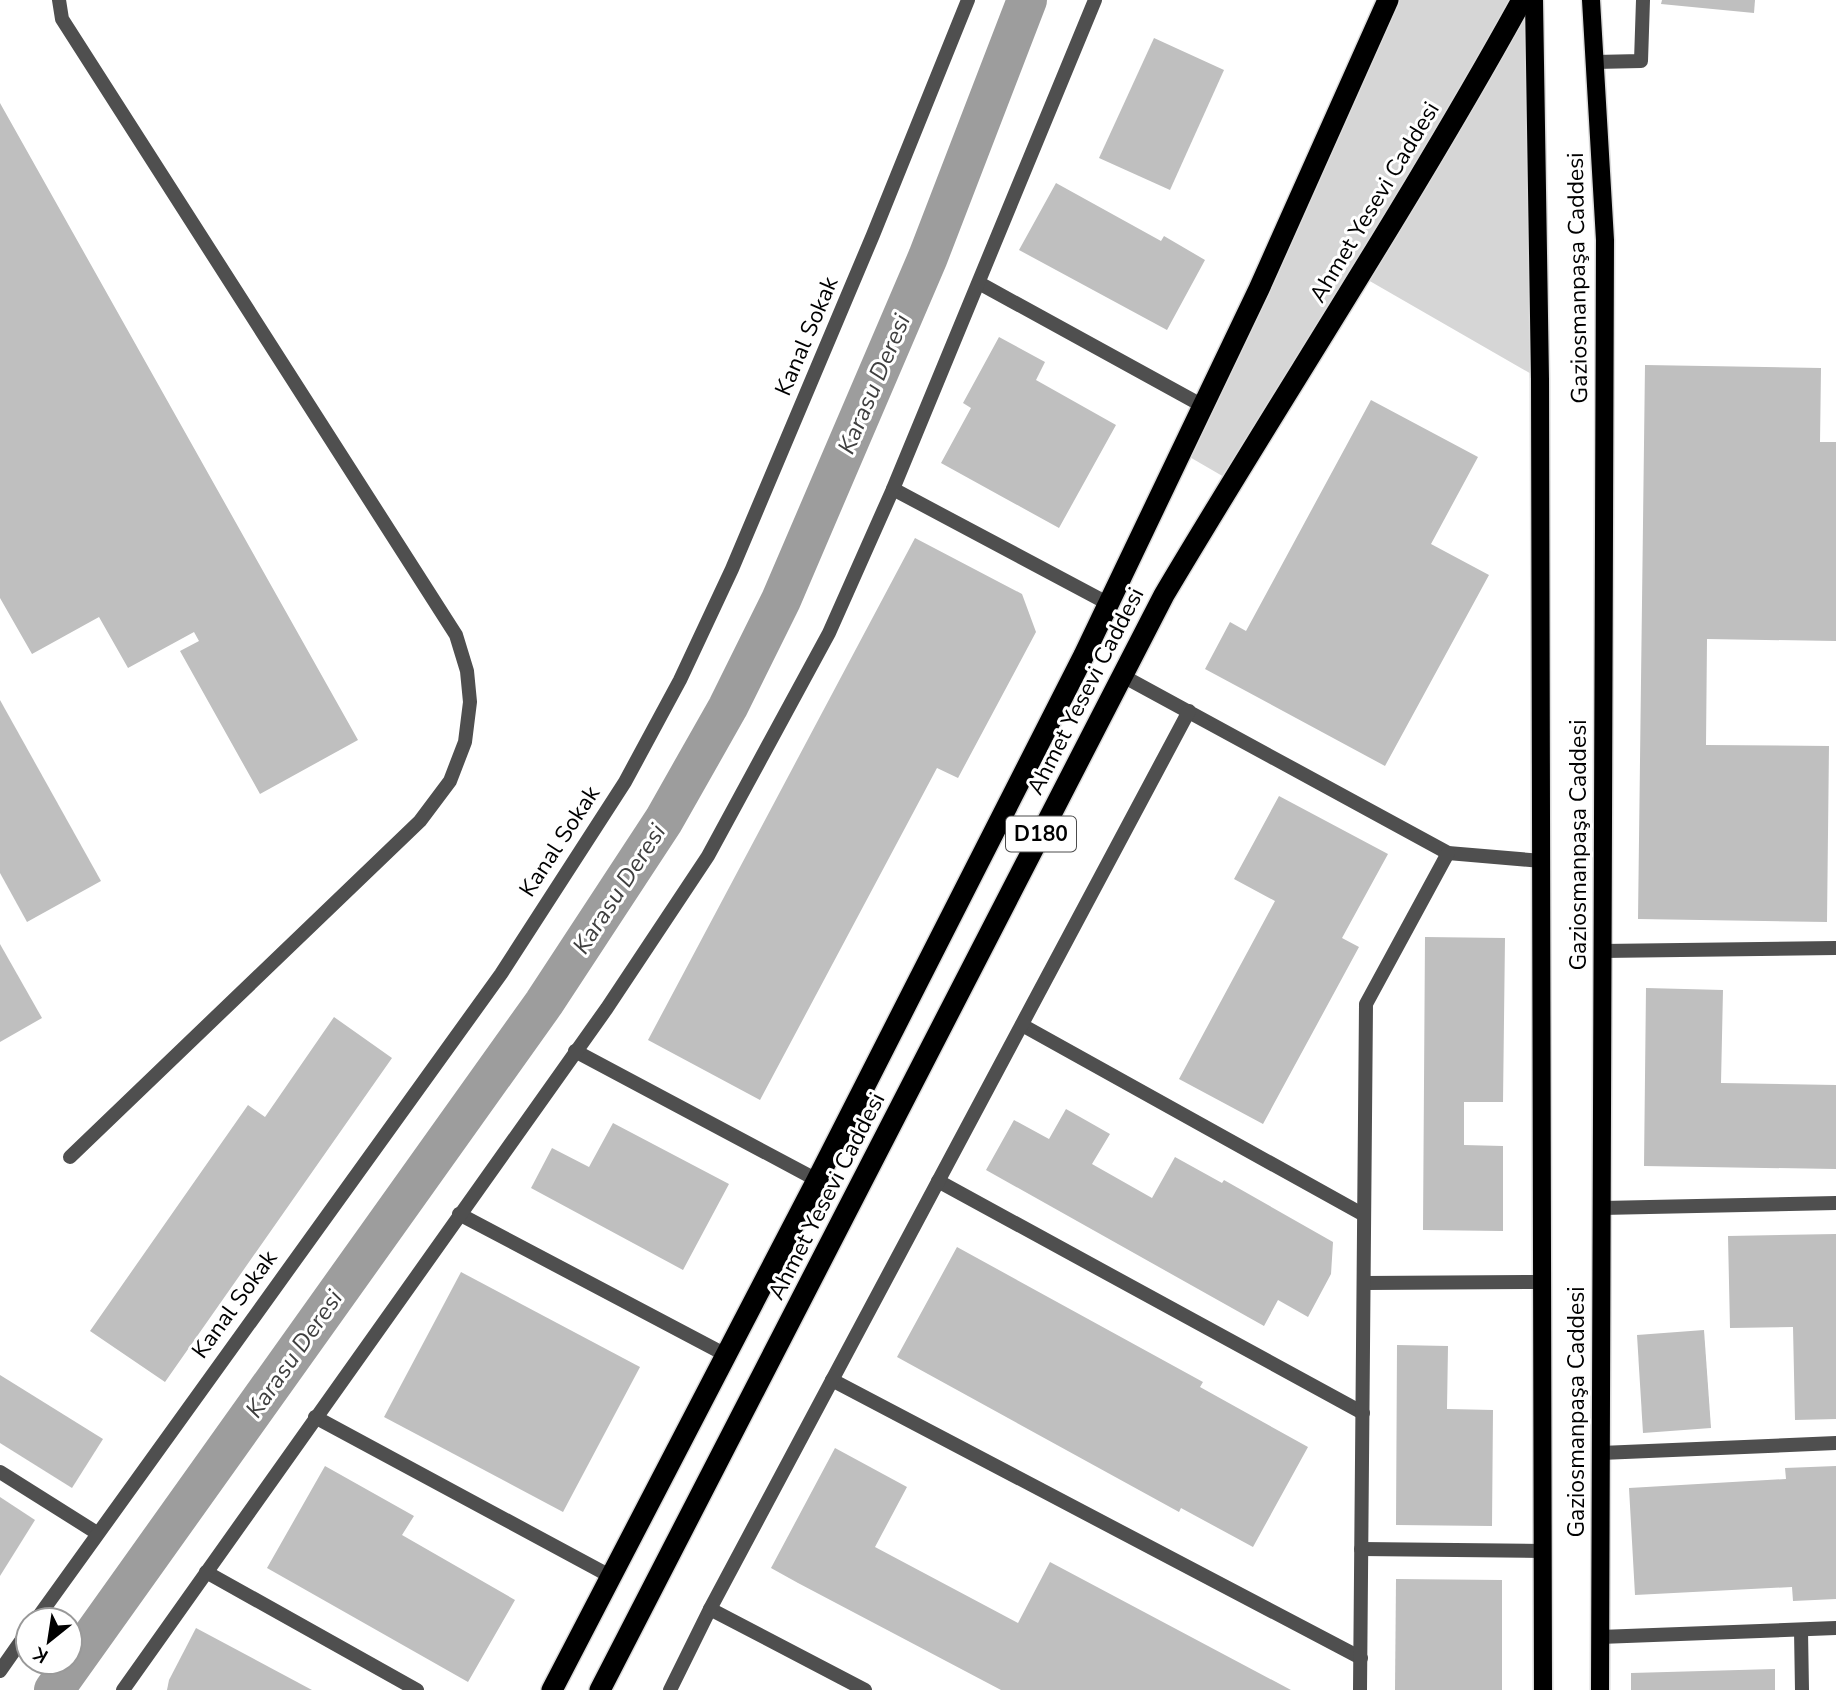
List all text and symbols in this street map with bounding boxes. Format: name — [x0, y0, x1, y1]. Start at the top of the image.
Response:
street label: Ahmet Yesevi Caddesi — [1302, 96, 1447, 308]
street label: Gaziosmanpaşa Caddesi — [1560, 152, 1595, 404]
street label: Kanal Sokak — [767, 271, 846, 400]
water label: Karasu Deresi — [830, 309, 918, 459]
street label: Ahmet Yesevi Caddesi — [1020, 582, 1151, 800]
street label: Gaziosmanpaşa Caddesi — [1563, 719, 1594, 971]
street label: Kanal Sokak — [512, 779, 607, 903]
road number: D180 — [1006, 816, 1076, 852]
water label: Karasu Deresi — [565, 817, 673, 960]
street label: Ahmet Yesevi Caddesi — [761, 1087, 892, 1305]
street label: Kanal Sokak — [185, 1244, 284, 1365]
water label: Karasu Deresi — [238, 1283, 350, 1424]
street label: Gaziosmanpaşa Caddesi — [1561, 1286, 1592, 1538]
north arrow — [14, 1606, 84, 1676]
text: K — [28, 1640, 53, 1669]

